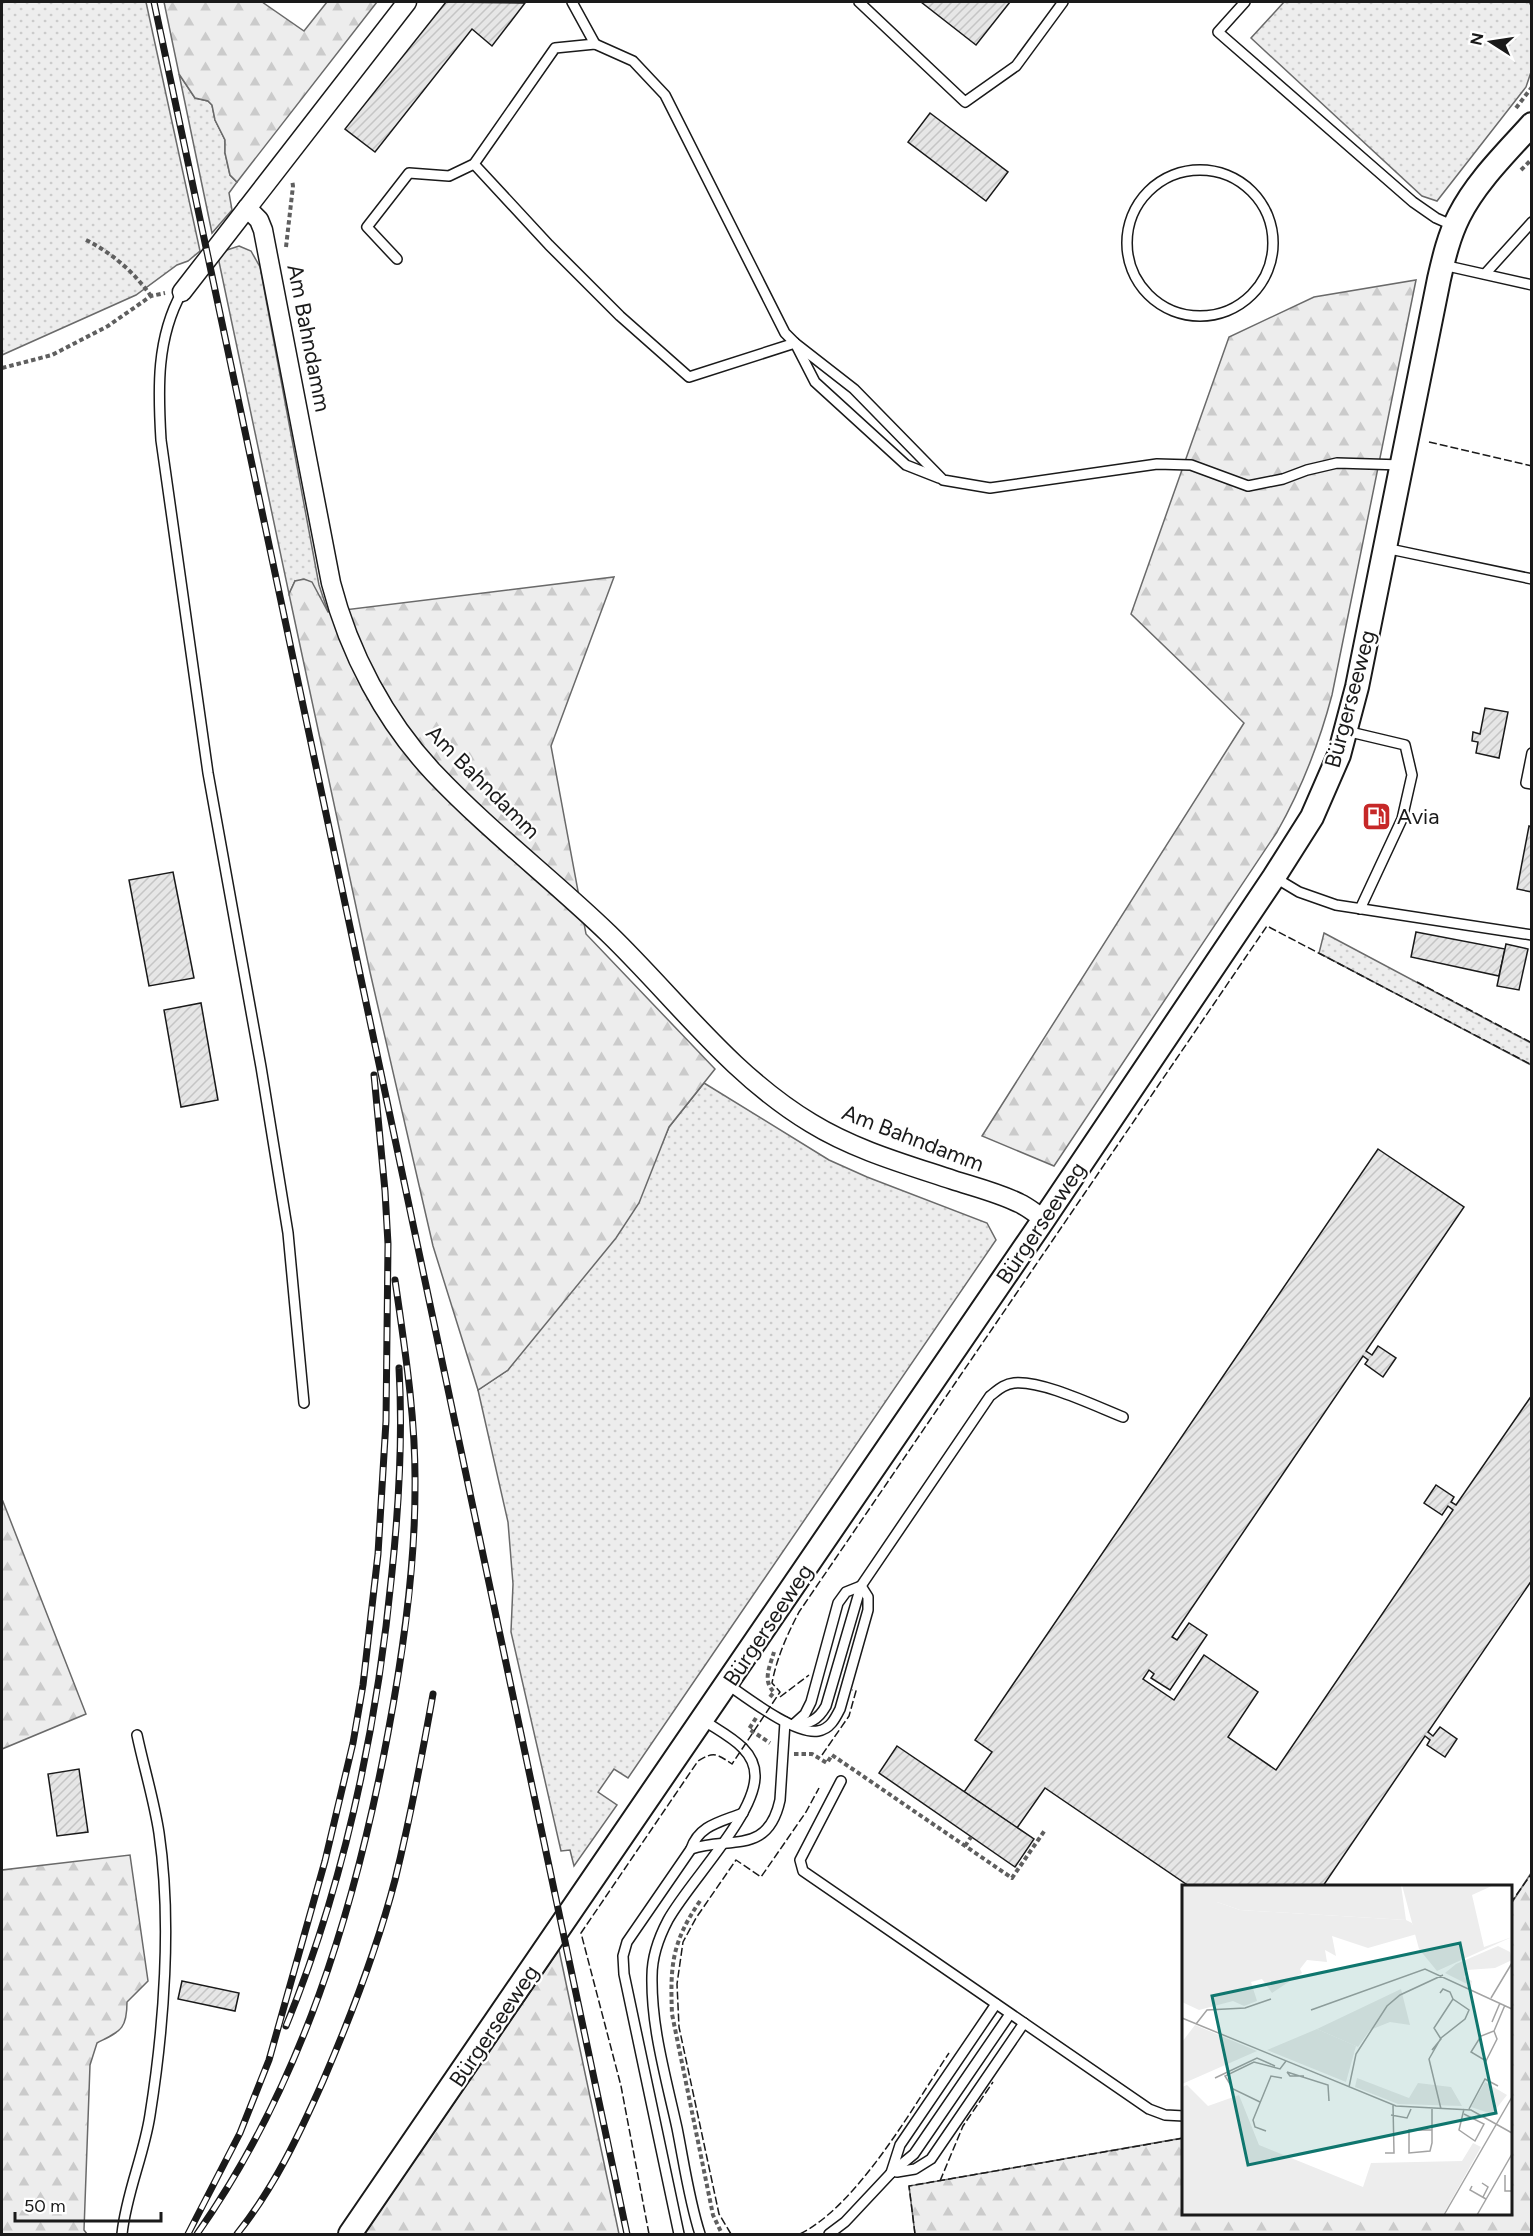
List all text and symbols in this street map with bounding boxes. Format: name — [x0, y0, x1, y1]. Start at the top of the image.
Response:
north arrow — [1461, 12, 1521, 72]
text: N — [1466, 31, 1487, 47]
street label: Am Bahndamm — [281, 262, 337, 414]
street label: Bürgerseeweg — [1319, 627, 1381, 771]
street label: Am Bahndamm — [420, 719, 546, 845]
fuel station icon: Avia — [1360, 800, 1392, 832]
place label: Avia — [1397, 803, 1439, 830]
street label: Am Bahndamm — [838, 1099, 988, 1177]
street label: Bürgerseeweg — [990, 1157, 1092, 1289]
street label: Bürgerseeweg — [717, 1559, 819, 1691]
inset map — [1182, 1885, 1512, 2215]
street label: Bürgerseeweg — [443, 1960, 545, 2092]
scale bar — [15, 2185, 160, 2223]
text: 50 m — [24, 2195, 66, 2217]

